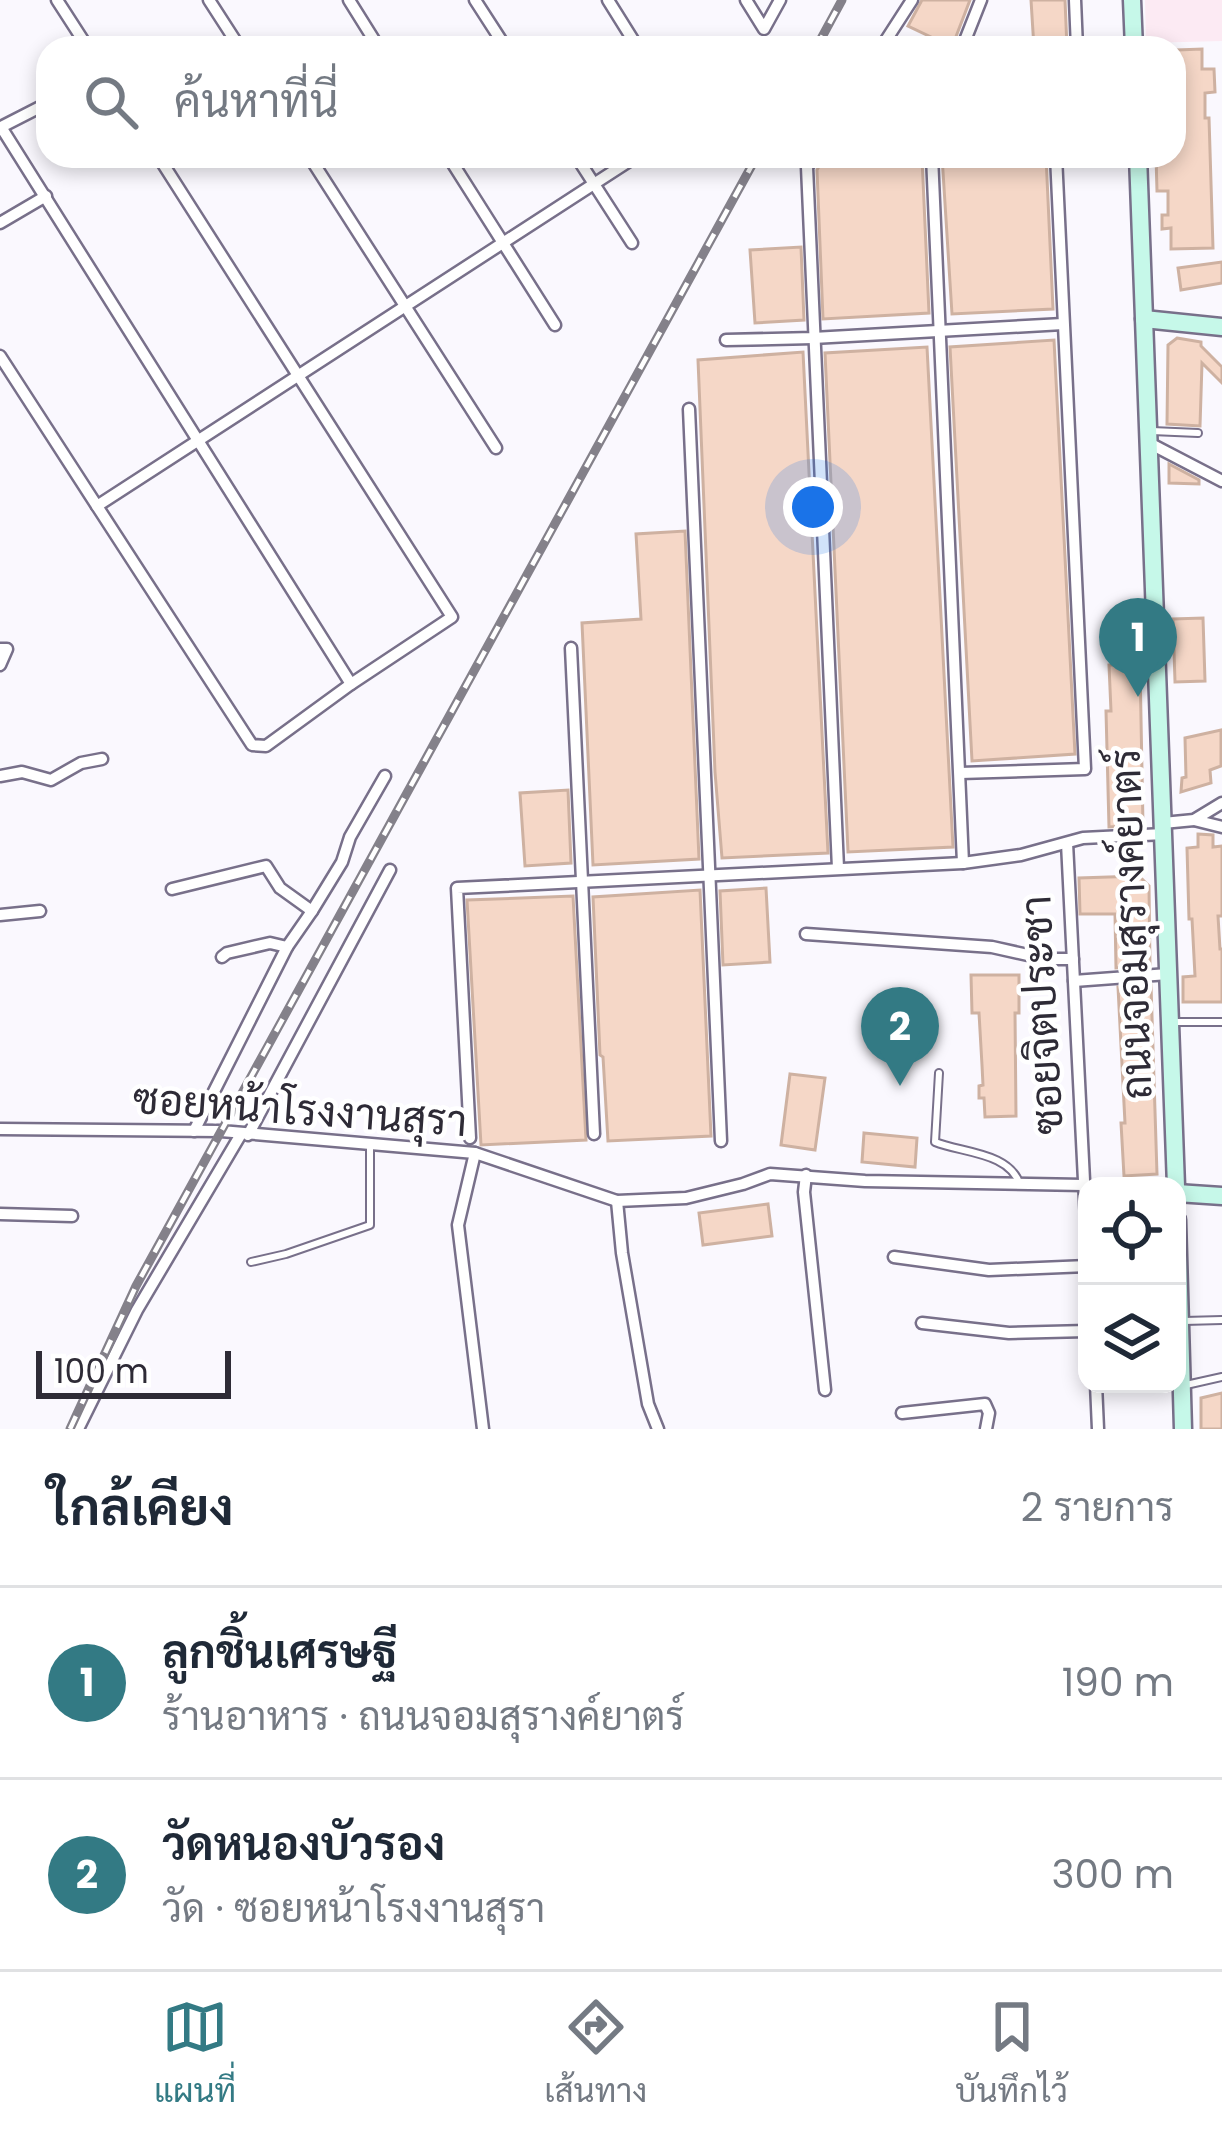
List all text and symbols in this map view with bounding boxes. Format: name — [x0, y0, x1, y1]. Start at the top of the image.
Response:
search box — [36, 36, 1186, 168]
icon: search — [78, 69, 144, 135]
text: ค้นหาที่นี่ — [174, 70, 338, 133]
your location — [783, 477, 843, 537]
pin: 1 — [1099, 598, 1177, 697]
street label: ถนนจอมสุรางค์ยาตร์ — [1095, 747, 1167, 1101]
street label: ซอยจิตประชา — [1006, 894, 1078, 1136]
pin: 2 — [861, 987, 939, 1086]
street label: ซอยหน้าโรงงานสุรา — [131, 1069, 469, 1151]
map controls — [1078, 1177, 1186, 1393]
button: locate — [1078, 1177, 1186, 1285]
button: layers — [1078, 1285, 1186, 1393]
scale bar — [36, 1345, 231, 1398]
text: 100 m — [54, 1348, 149, 1395]
text: ใกล้เคียง — [48, 1471, 234, 1543]
text: 2 รายการ — [1021, 1480, 1174, 1535]
text: ลูกชิ้นเศรษฐี — [162, 1621, 398, 1684]
text: 1 — [80, 1655, 94, 1710]
text: 190 m — [1062, 1655, 1174, 1710]
text: ร้านอาหาร · ถนนจอมสุรางค์ยาตร์ — [162, 1689, 684, 1744]
text: วัดหนองบัวรอง — [162, 1813, 445, 1876]
text: 2 — [76, 1847, 98, 1902]
text: 300 m — [1051, 1847, 1174, 1902]
text: วัด · ซอยหน้าโรงงานสุรา — [162, 1881, 545, 1936]
tab: แผนที่ — [154, 1994, 236, 2116]
tab: เส้นทาง — [544, 1994, 647, 2116]
tab: บันทึกไว้ — [955, 1994, 1068, 2116]

